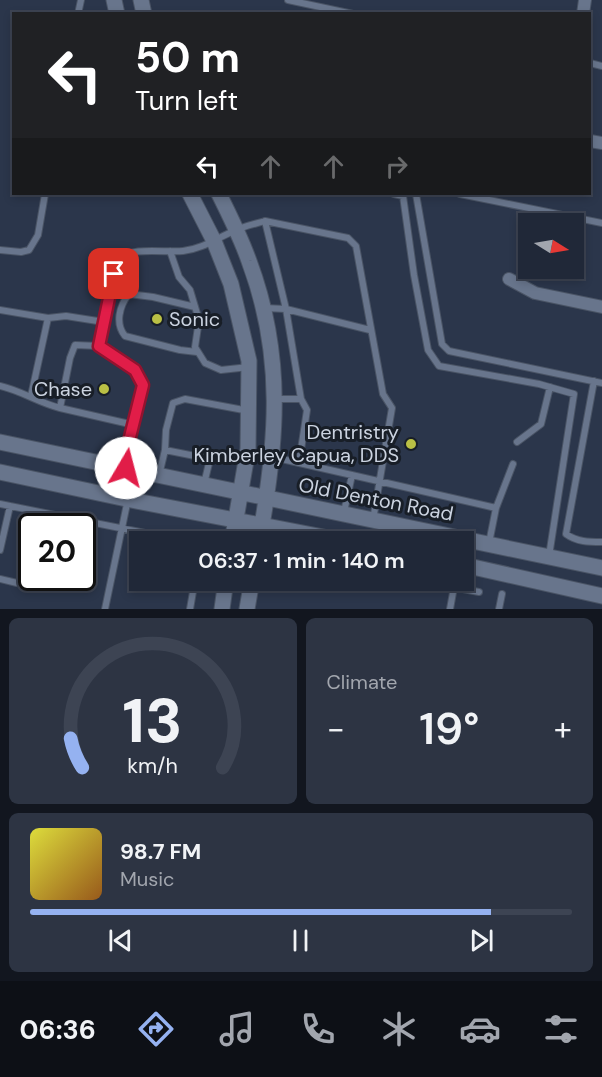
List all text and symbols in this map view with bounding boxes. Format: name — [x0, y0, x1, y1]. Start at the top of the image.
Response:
text: 50 m — [135, 30, 240, 85]
icon: left — [36, 36, 114, 114]
text: Turn left — [135, 83, 238, 118]
icon: left — [191, 150, 224, 183]
icon: ahead — [254, 150, 287, 183]
icon: ahead — [317, 150, 350, 183]
icon: right — [380, 150, 413, 183]
north arrow — [518, 213, 584, 279]
map controls — [518, 213, 584, 279]
pin — [88, 248, 139, 299]
icon: arrive — [97, 257, 130, 290]
place label: Sonic — [169, 306, 220, 332]
marker: Sonic — [150, 312, 164, 326]
place label: Chase — [34, 376, 92, 402]
marker: Chase — [97, 382, 111, 396]
place label: Dentristry Kimberley Capua, DDS — [193, 419, 399, 468]
position arrow — [94, 436, 158, 500]
marker: Dentristry Kimberley Capua, DDS — [404, 437, 418, 451]
street label: Old Denton Road — [296, 471, 456, 527]
speed limit sign: 20 — [18, 513, 96, 591]
text: 06:37 · 1 min · 140 m — [198, 546, 405, 575]
text: Climate — [327, 669, 397, 695]
text: 13 — [123, 680, 183, 761]
text: 19° — [419, 699, 479, 758]
text: − — [327, 707, 345, 750]
text: + — [554, 707, 572, 750]
text: km/h — [127, 752, 178, 780]
text: 98.7 FM — [120, 837, 201, 866]
text: Music — [120, 866, 175, 892]
icon: previous — [104, 924, 137, 957]
icon: pause — [284, 924, 317, 957]
icon: next — [465, 924, 498, 957]
icon: directions — [135, 1008, 177, 1050]
icon: music — [216, 1008, 258, 1050]
icon: phone — [297, 1008, 339, 1050]
icon: climate — [378, 1008, 420, 1050]
icon: car — [459, 1008, 501, 1050]
icon: filters — [540, 1008, 582, 1050]
text: 06:36 — [20, 1012, 96, 1047]

